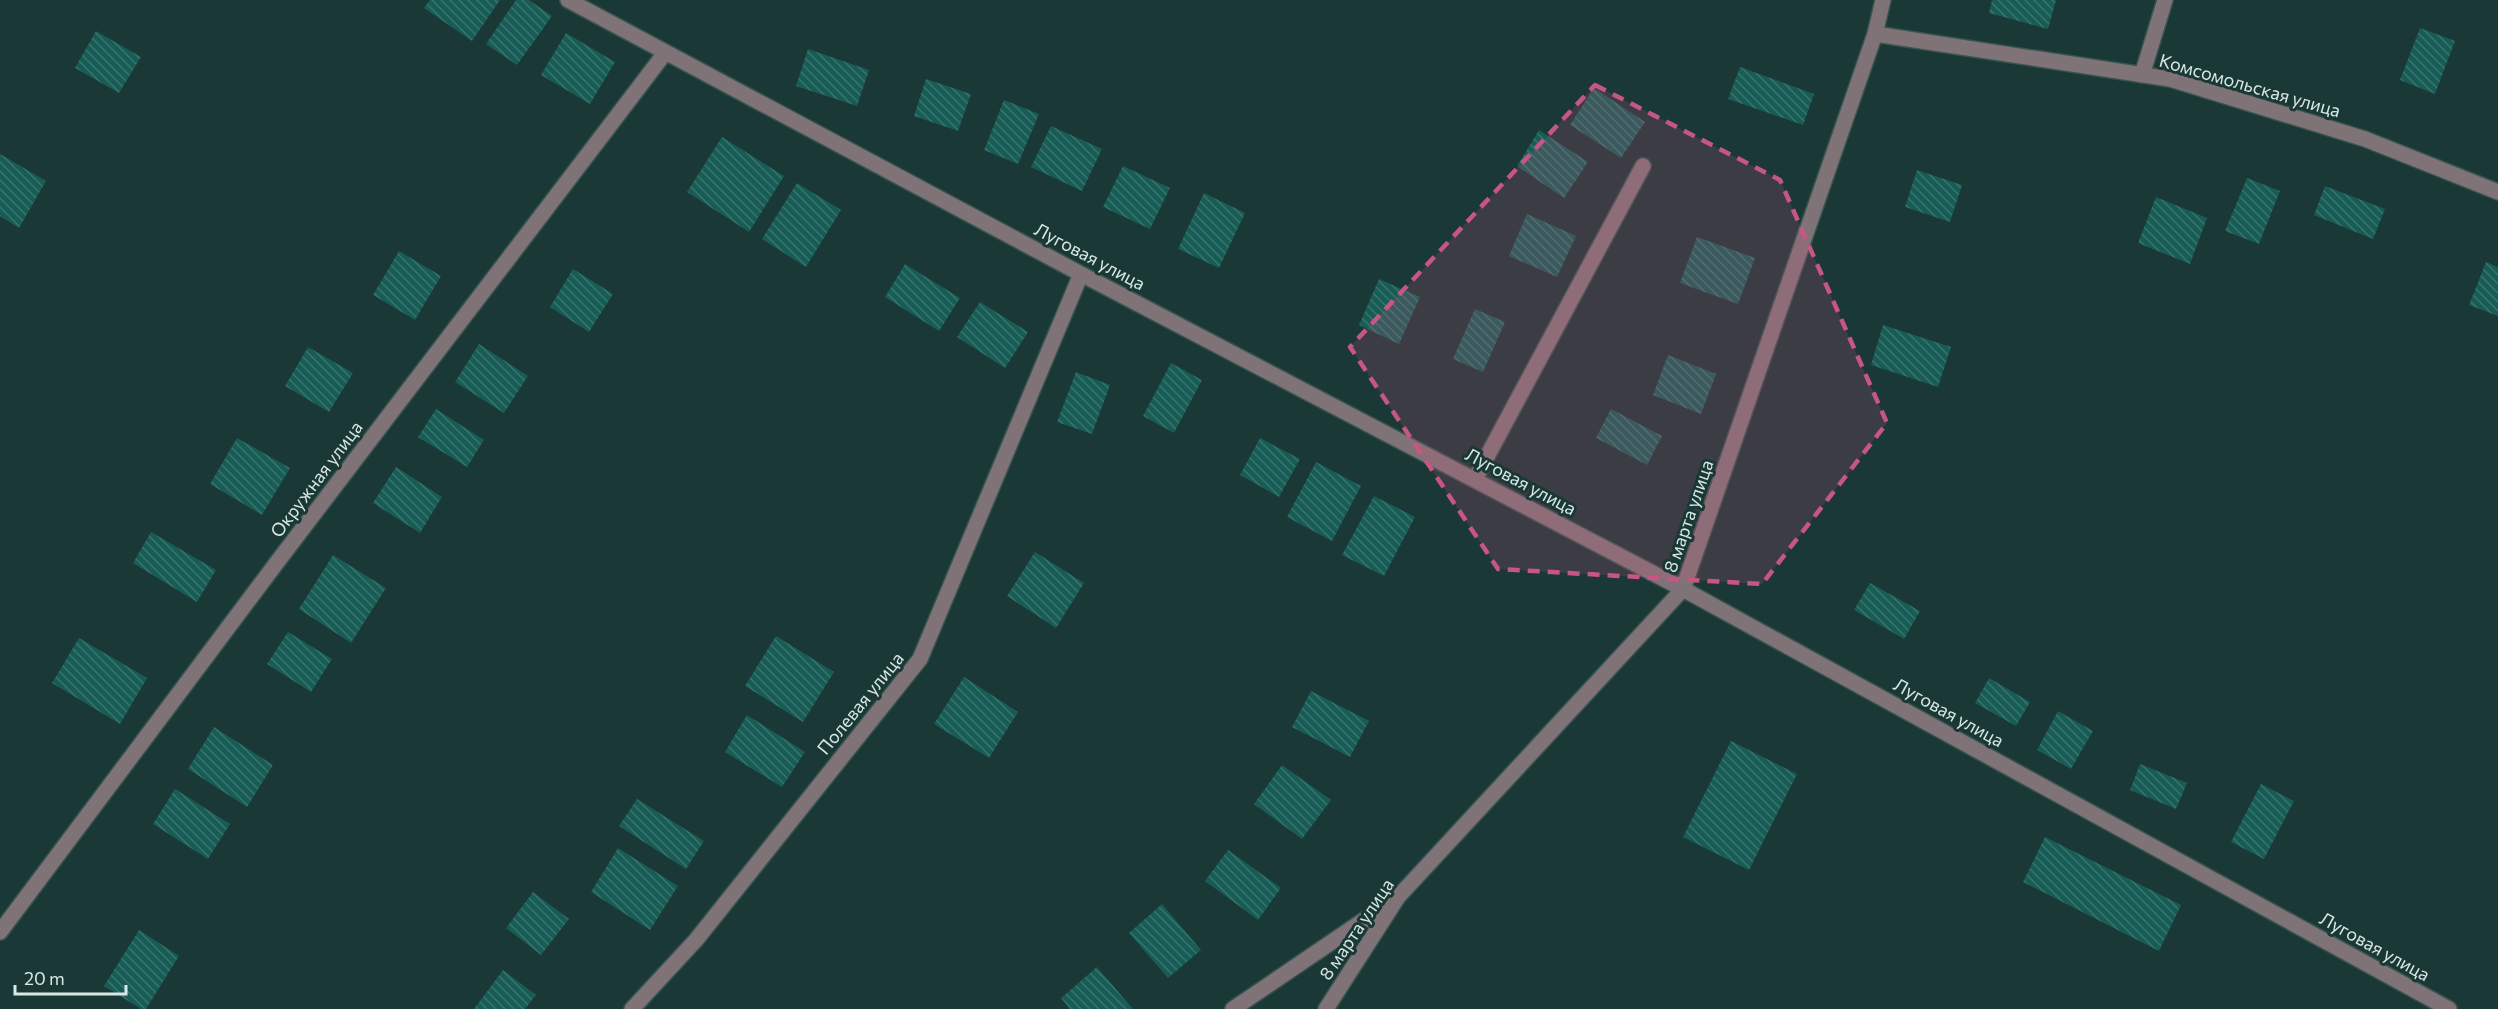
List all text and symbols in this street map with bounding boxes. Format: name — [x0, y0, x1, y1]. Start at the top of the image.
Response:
street label: Комсомольская улица — [2157, 49, 2343, 121]
street label: Луговая улица — [1031, 218, 1149, 294]
street label: Окружная улица — [265, 416, 367, 542]
street label: Луговая улица — [1462, 443, 1580, 519]
street label: 8 марта улица — [1658, 457, 1718, 575]
street label: Полевая улица — [812, 648, 908, 758]
street label: Луговая улица — [1890, 673, 2008, 751]
street label: 8 марта улица — [1314, 874, 1398, 984]
street label: Луговая улица — [2316, 907, 2434, 985]
scale bar — [15, 958, 126, 996]
text: 20 m — [24, 967, 65, 989]

